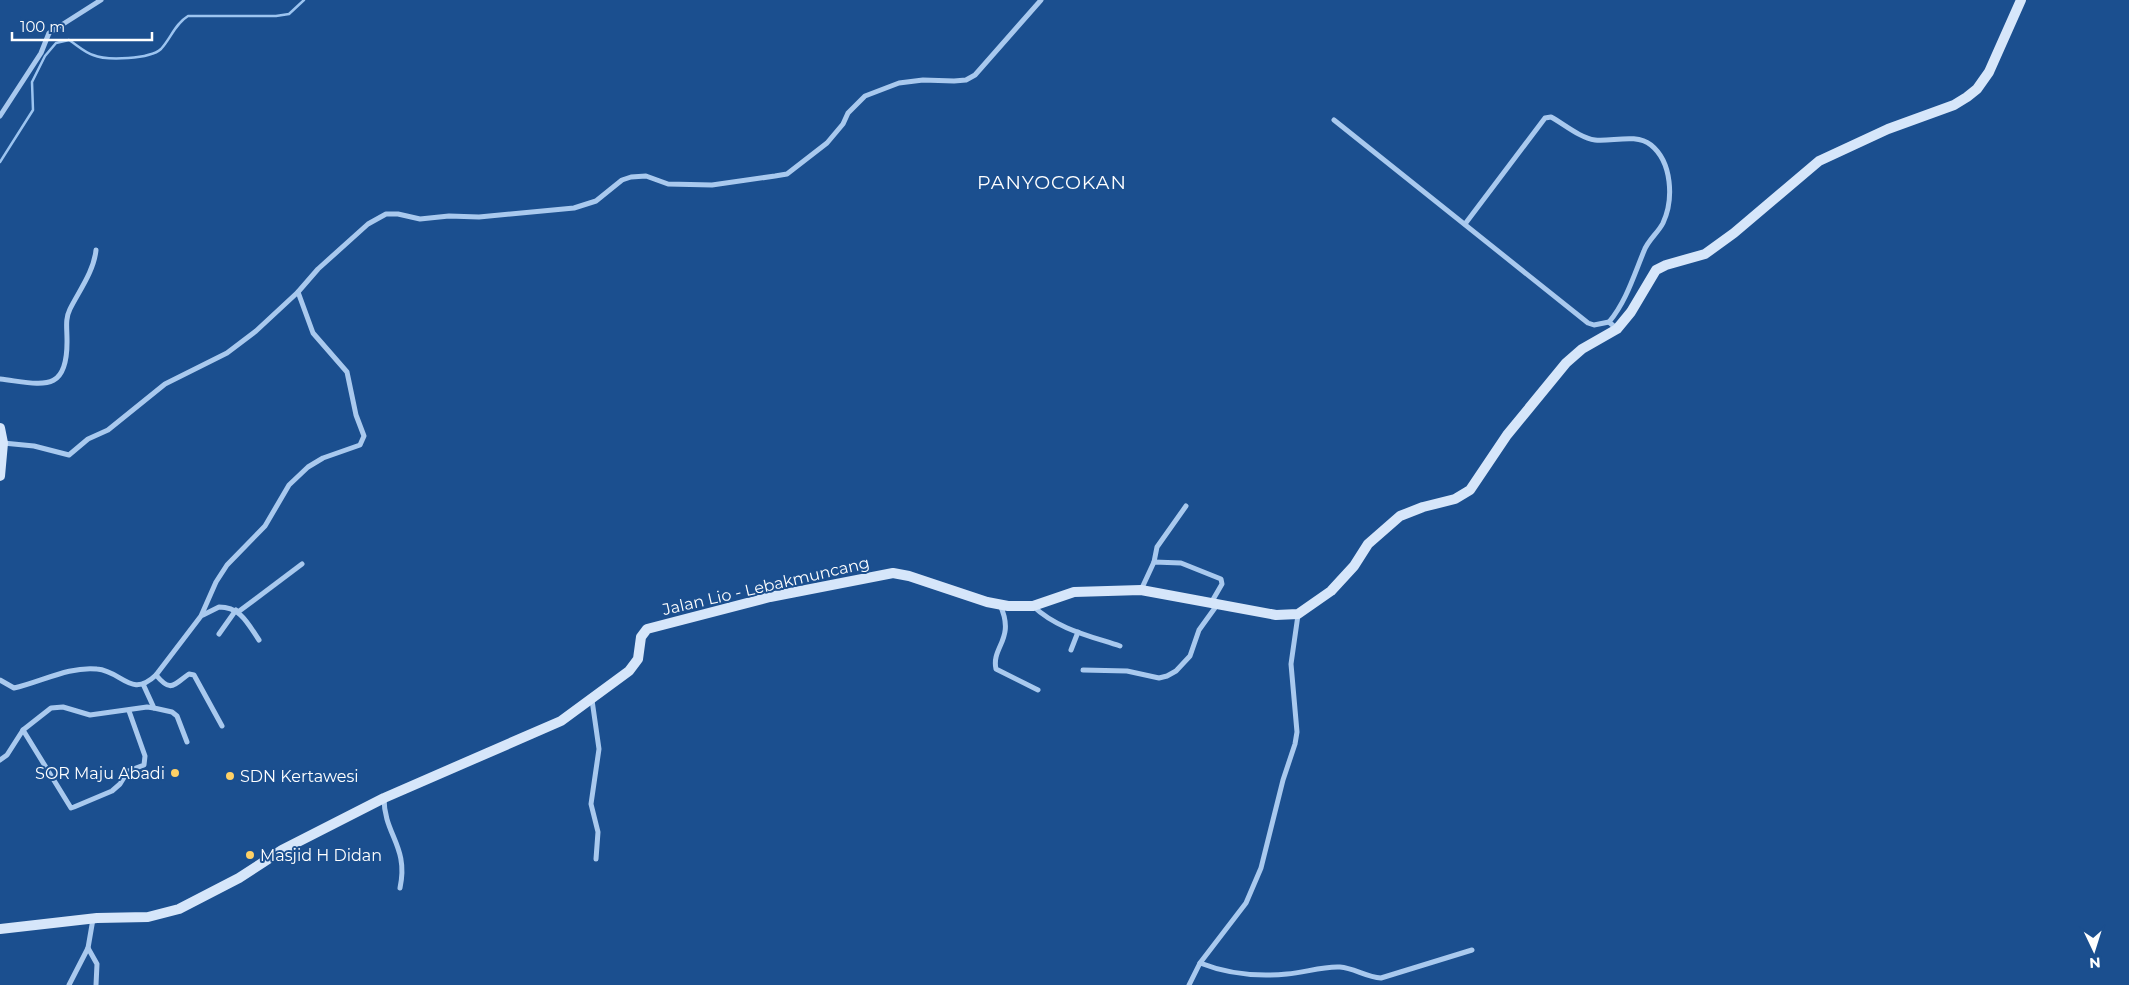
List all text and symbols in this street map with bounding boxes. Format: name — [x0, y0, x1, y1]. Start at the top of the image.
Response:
scale bar — [12, 10, 152, 42]
text: 100 m — [20, 17, 65, 36]
district label: PANYOCOKAN — [977, 171, 1127, 194]
street label: Jalan Lio - Lebakmuncang — [660, 553, 871, 619]
place label: SOR Maju Abadi — [35, 764, 165, 783]
marker: SOR Maju Abadi — [169, 767, 181, 779]
place label: SDN Kertawesi — [240, 767, 359, 786]
marker: SDN Kertawesi — [224, 770, 236, 782]
place label: Masjid H Didan — [260, 846, 382, 865]
marker: Masjid H Didan — [244, 849, 256, 861]
north arrow — [2069, 925, 2119, 975]
text: N — [2089, 954, 2101, 972]

